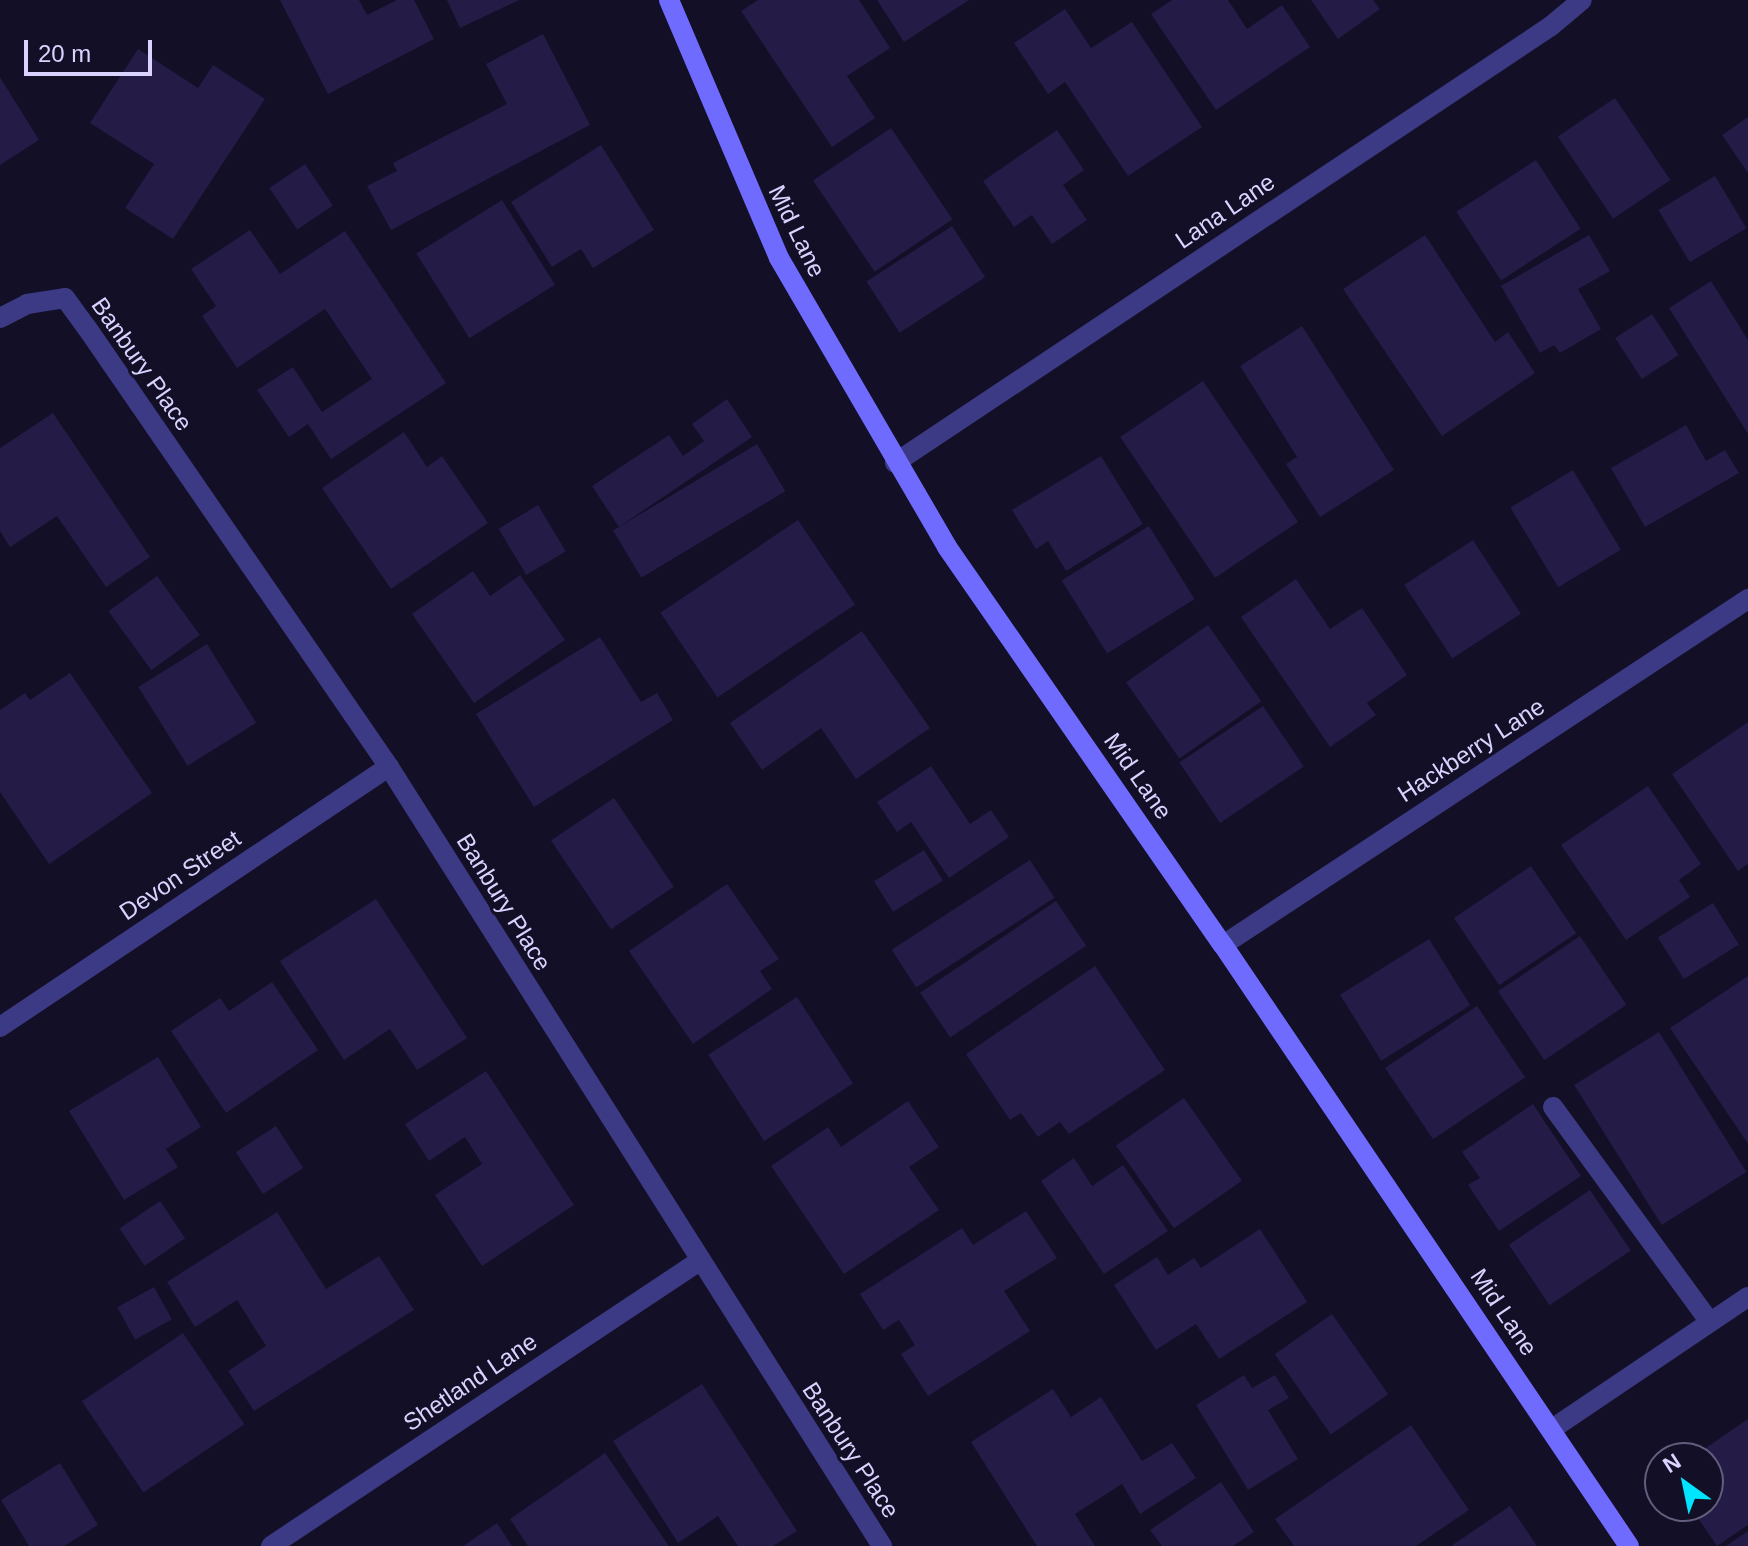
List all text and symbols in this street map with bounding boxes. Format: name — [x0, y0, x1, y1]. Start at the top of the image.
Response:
scale bar — [28, 24, 156, 74]
text: 20 m — [38, 40, 91, 67]
street label: Lana Lane — [1170, 167, 1280, 255]
street label: Mid Lane — [762, 180, 832, 282]
street label: Banbury Place — [85, 292, 199, 436]
street label: Hackberry Lane — [1392, 692, 1550, 808]
street label: Mid Lane — [1098, 727, 1178, 825]
street label: Devon Street — [114, 824, 246, 926]
street label: Banbury Place — [450, 828, 558, 976]
street label: Mid Lane — [1464, 1263, 1544, 1361]
street label: Shetland Lane — [398, 1327, 542, 1437]
street label: Banbury Place — [796, 1377, 906, 1523]
north arrow — [1644, 1442, 1724, 1522]
text: N — [1658, 1448, 1685, 1478]

